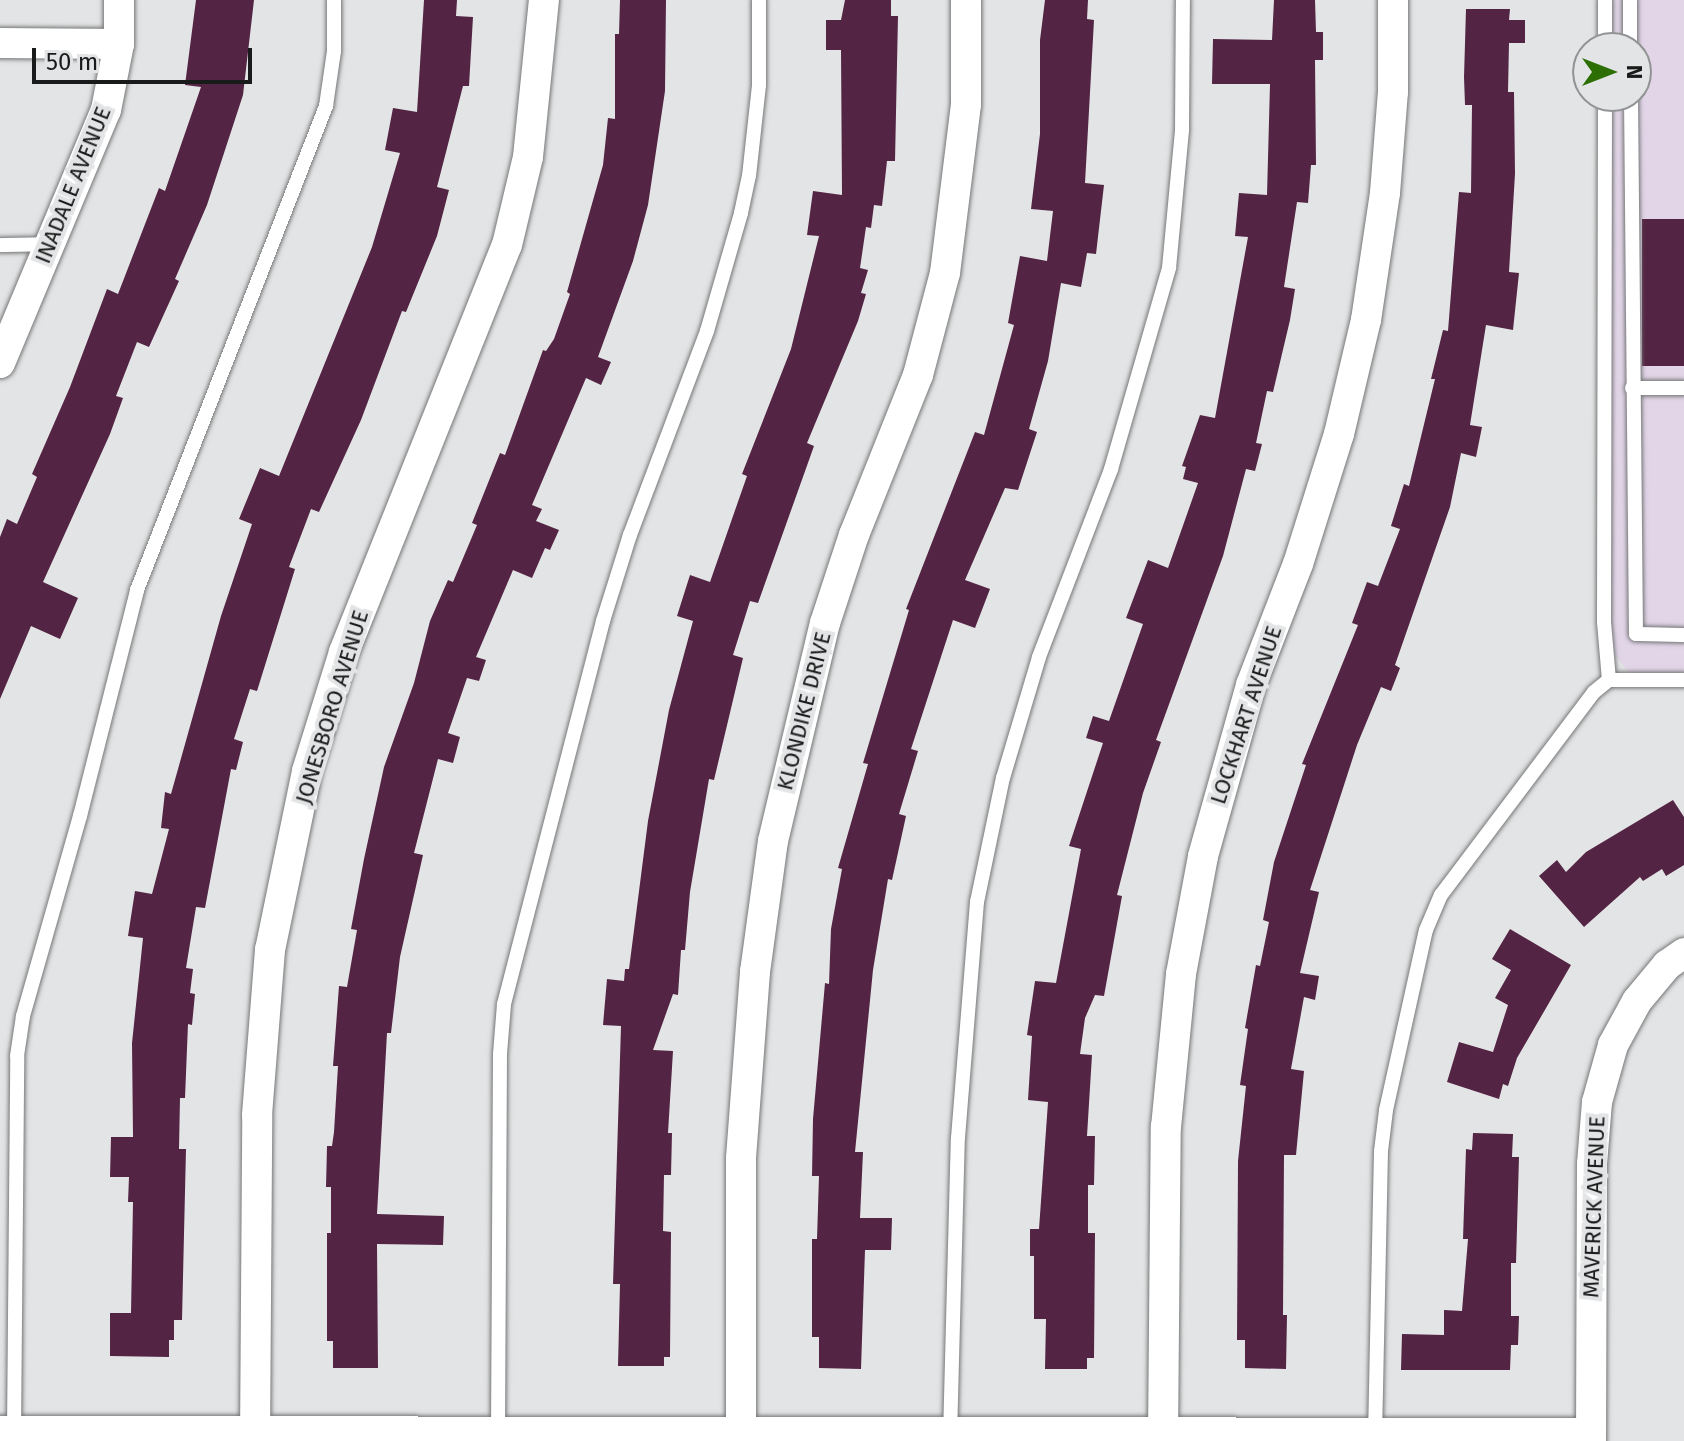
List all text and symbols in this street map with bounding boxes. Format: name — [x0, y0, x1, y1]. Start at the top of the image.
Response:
scale bar — [36, 32, 256, 82]
north arrow — [1572, 32, 1652, 112]
text: 50 m — [46, 48, 98, 76]
text: N — [1621, 65, 1648, 79]
street label: INADALE AVENUE — [30, 103, 116, 267]
street label: JONESBORO AVENUE — [290, 607, 374, 807]
street label: LOCKHART AVENUE — [1205, 623, 1287, 807]
street label: KLONDIKE DRIVE — [772, 629, 836, 793]
street label: MAVERICK AVENUE — [1578, 1116, 1610, 1298]

